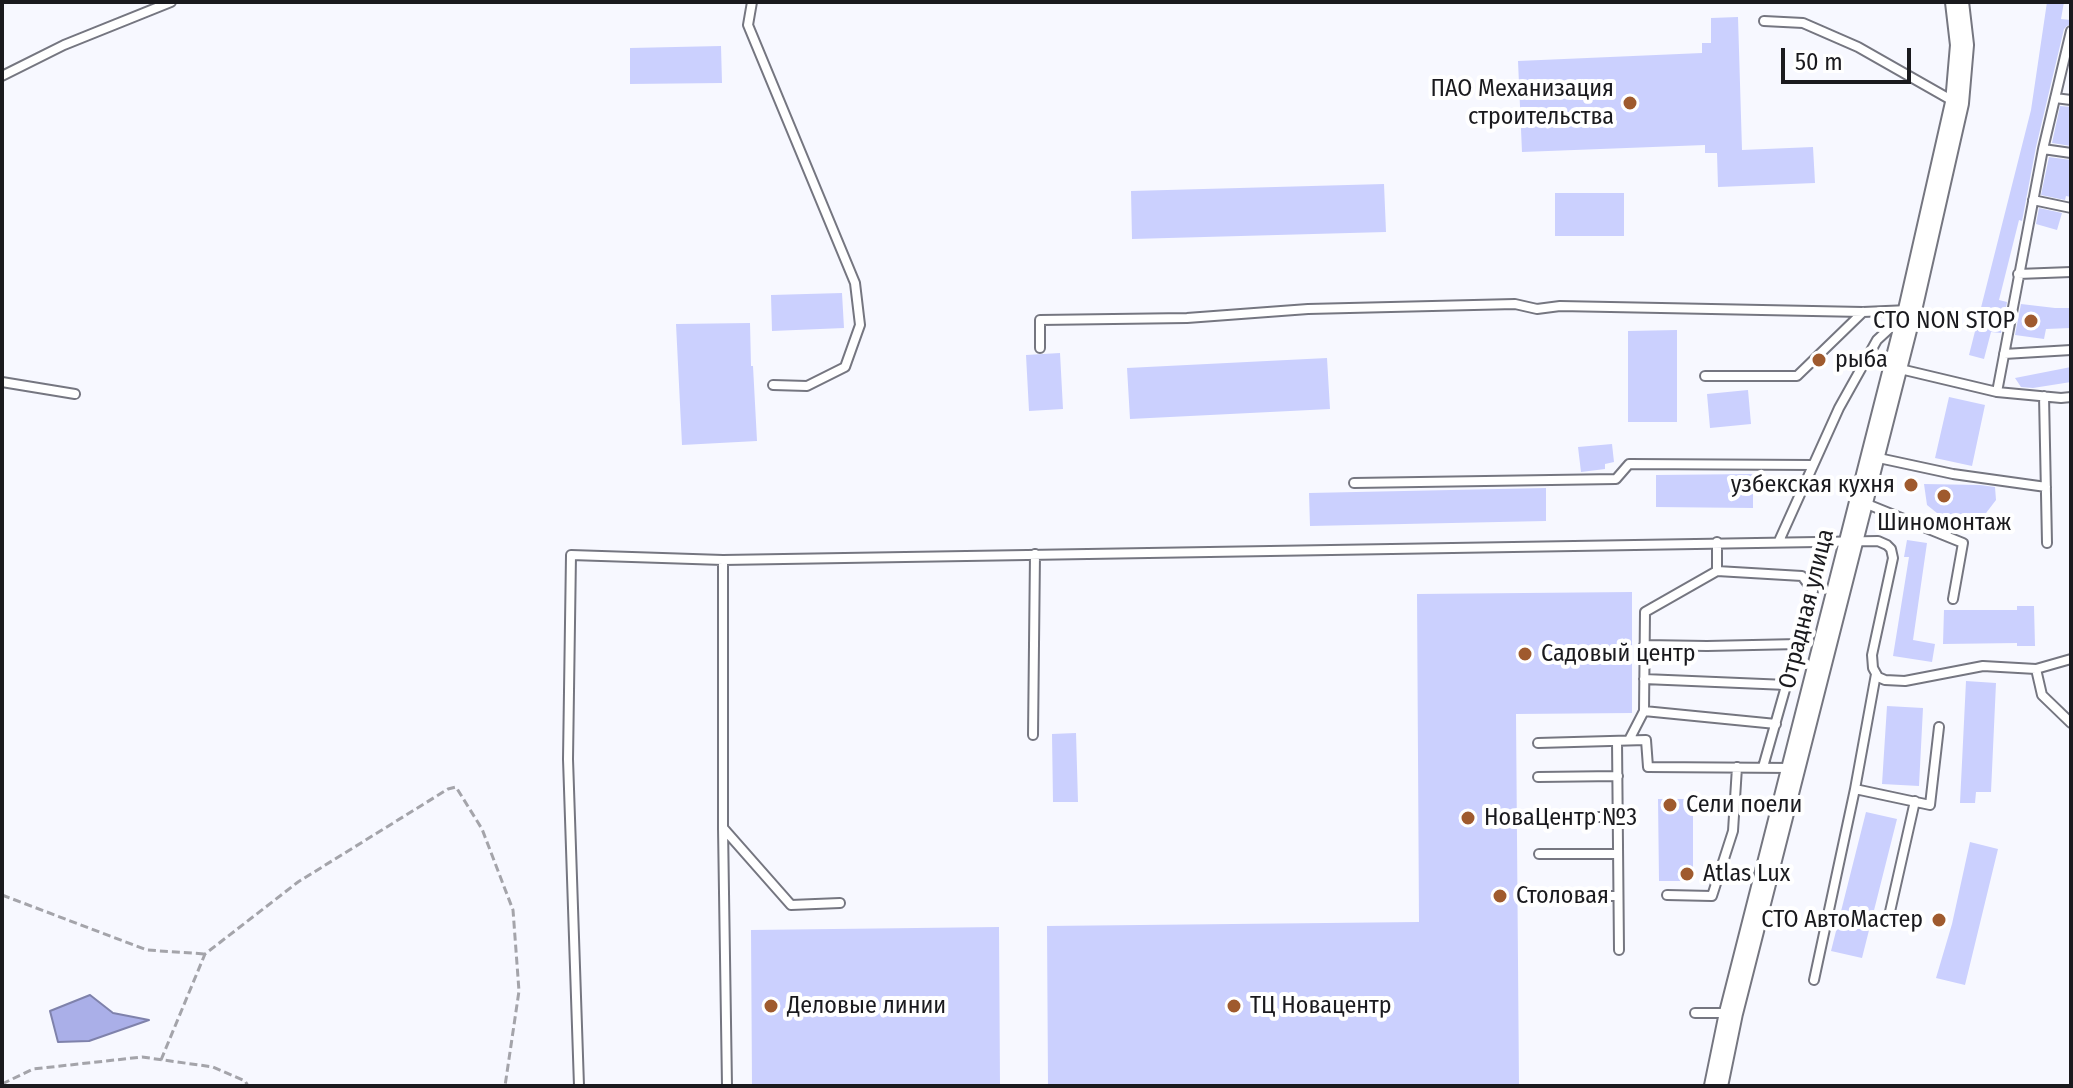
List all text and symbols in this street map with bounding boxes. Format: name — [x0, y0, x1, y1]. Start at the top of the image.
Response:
scale bar — [1785, 32, 1915, 82]
text: 50 m — [1795, 48, 1843, 76]
place label: ПАО Механизация строительства — [1430, 75, 1614, 131]
marker: ПАО Механизация строительства — [1621, 94, 1639, 112]
place label: СТО NON STOP — [1873, 307, 2015, 335]
marker: СТО NON STOP — [2022, 312, 2040, 330]
place label: рыба — [1835, 346, 1888, 374]
marker: рыба — [1810, 351, 1828, 369]
place label: узбекская кухня — [1731, 471, 1895, 499]
marker: узбекская кухня — [1902, 476, 1920, 494]
marker: Шиномонтаж — [1935, 487, 1953, 505]
place label: Шиномонтаж — [1877, 509, 2011, 537]
street label: Отрадная улица — [1773, 526, 1841, 692]
place label: Садовый центр — [1541, 640, 1696, 668]
marker: Садовый центр — [1516, 645, 1534, 663]
place label: Сели поели — [1686, 791, 1802, 819]
marker: Сели поели — [1661, 796, 1679, 814]
place label: НоваЦентр №3 — [1484, 804, 1637, 832]
marker: НоваЦентр №3 — [1459, 809, 1477, 827]
place label: Atlas Lux — [1703, 860, 1790, 888]
marker: Atlas Lux — [1678, 865, 1696, 883]
place label: Столовая — [1516, 882, 1609, 910]
marker: Столовая — [1491, 887, 1509, 905]
place label: СТО АвтоМастер — [1761, 906, 1923, 934]
marker: СТО АвтоМастер — [1930, 911, 1948, 929]
place label: Деловые линии — [787, 992, 946, 1020]
place label: ТЦ Новацентр — [1250, 992, 1392, 1020]
marker: Деловые линии — [762, 997, 780, 1015]
marker: ТЦ Новацентр — [1225, 997, 1243, 1015]

